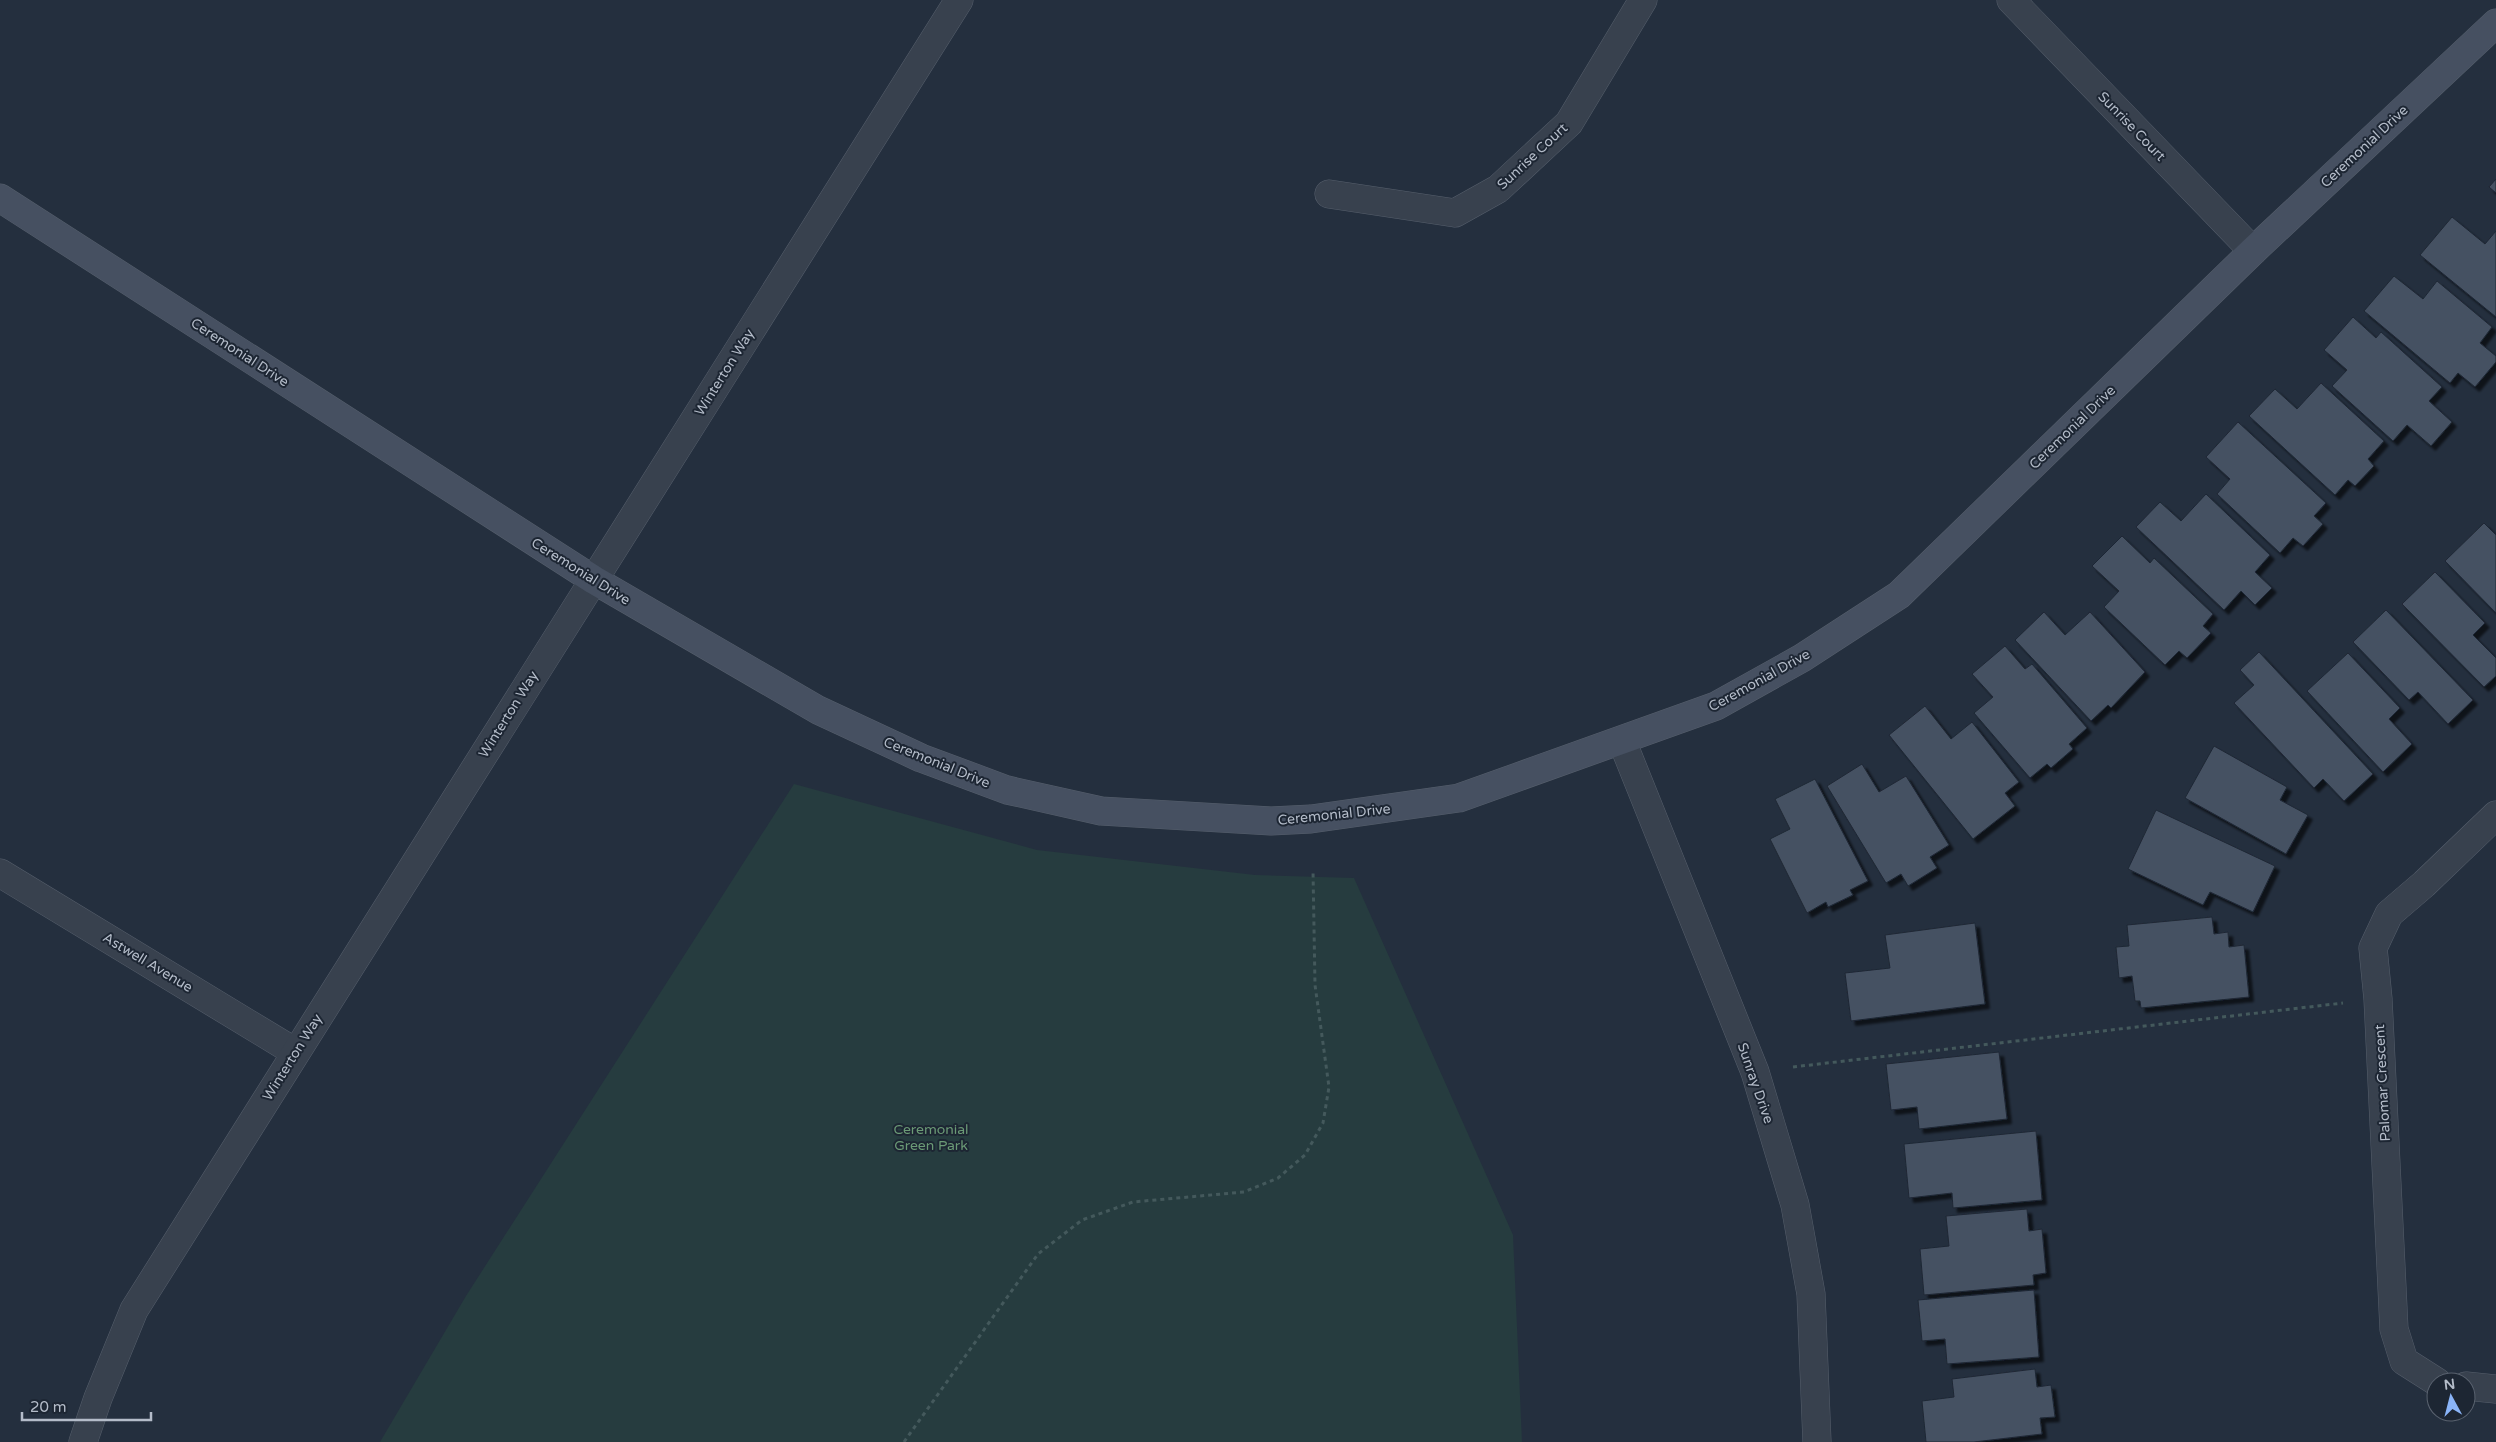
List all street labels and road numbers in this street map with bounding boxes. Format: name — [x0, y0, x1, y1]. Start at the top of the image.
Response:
street label: Sunrise Court — [2094, 88, 2169, 165]
street label: Ceremonial Drive — [2317, 101, 2412, 191]
street label: Sunrise Court — [1494, 119, 1572, 193]
street label: Ceremonial Drive — [188, 314, 292, 390]
street label: Winterton Way — [691, 325, 758, 419]
street label: Ceremonial Drive — [2026, 382, 2119, 473]
street label: Ceremonial Drive — [528, 534, 633, 609]
street label: Ceremonial Drive — [1706, 645, 1813, 715]
street label: Winterton Way — [475, 667, 542, 761]
street label: Ceremonial Drive — [881, 733, 993, 792]
street label: Ceremonial Drive — [1277, 800, 1391, 829]
street label: Astwell Avenue — [100, 929, 196, 996]
street label: Winterton Way — [259, 1010, 326, 1104]
street label: Palomar Crescent — [2371, 1023, 2394, 1142]
street label: Sunray Drive — [1734, 1041, 1777, 1126]

